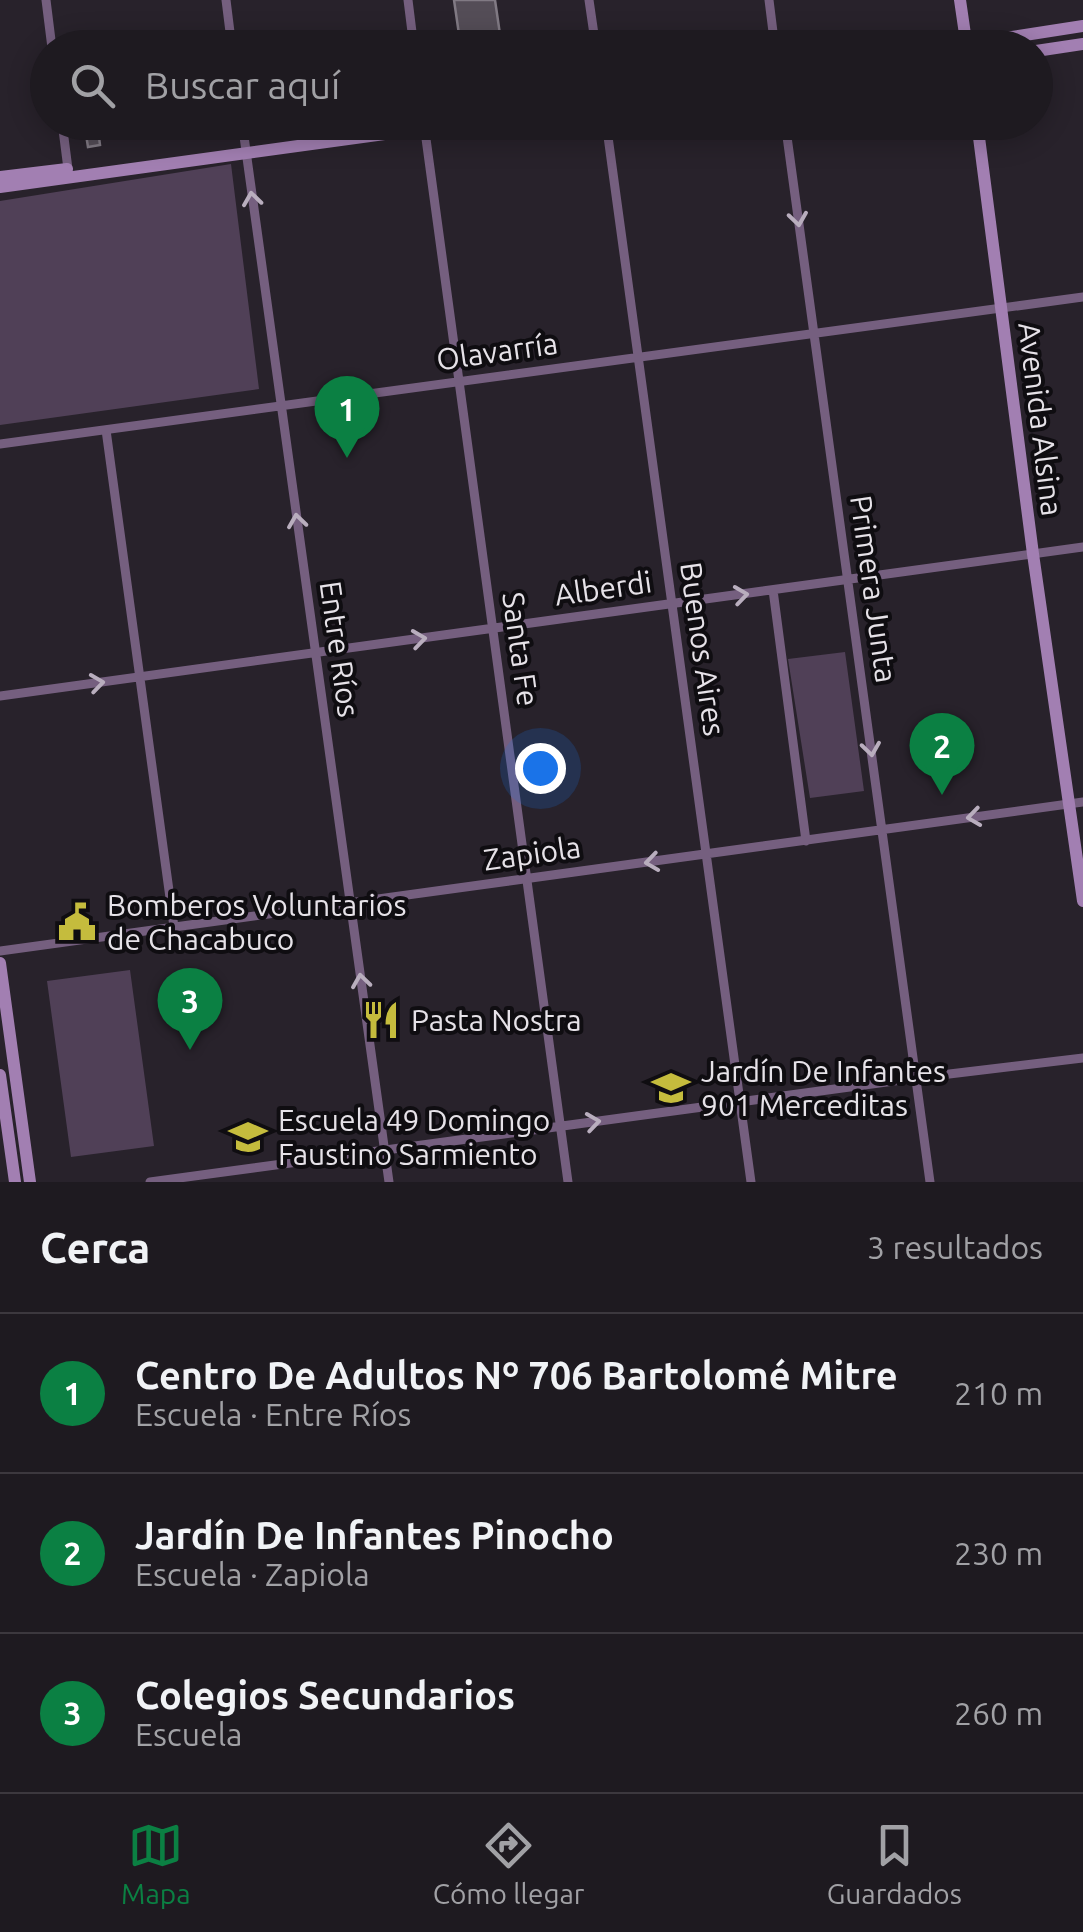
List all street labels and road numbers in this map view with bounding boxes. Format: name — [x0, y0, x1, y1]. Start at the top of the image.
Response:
street label: Avenida Alsina — [1012, 320, 1070, 518]
street label: Olavarría — [434, 326, 560, 376]
street label: Primera Junta — [844, 493, 904, 685]
street label: Buenos Aires — [674, 560, 732, 738]
street label: Alberdi — [552, 564, 654, 612]
street label: Entre Ríos — [314, 579, 366, 719]
street label: Santa Fe — [496, 590, 546, 708]
street label: Zapiola — [481, 829, 583, 877]

